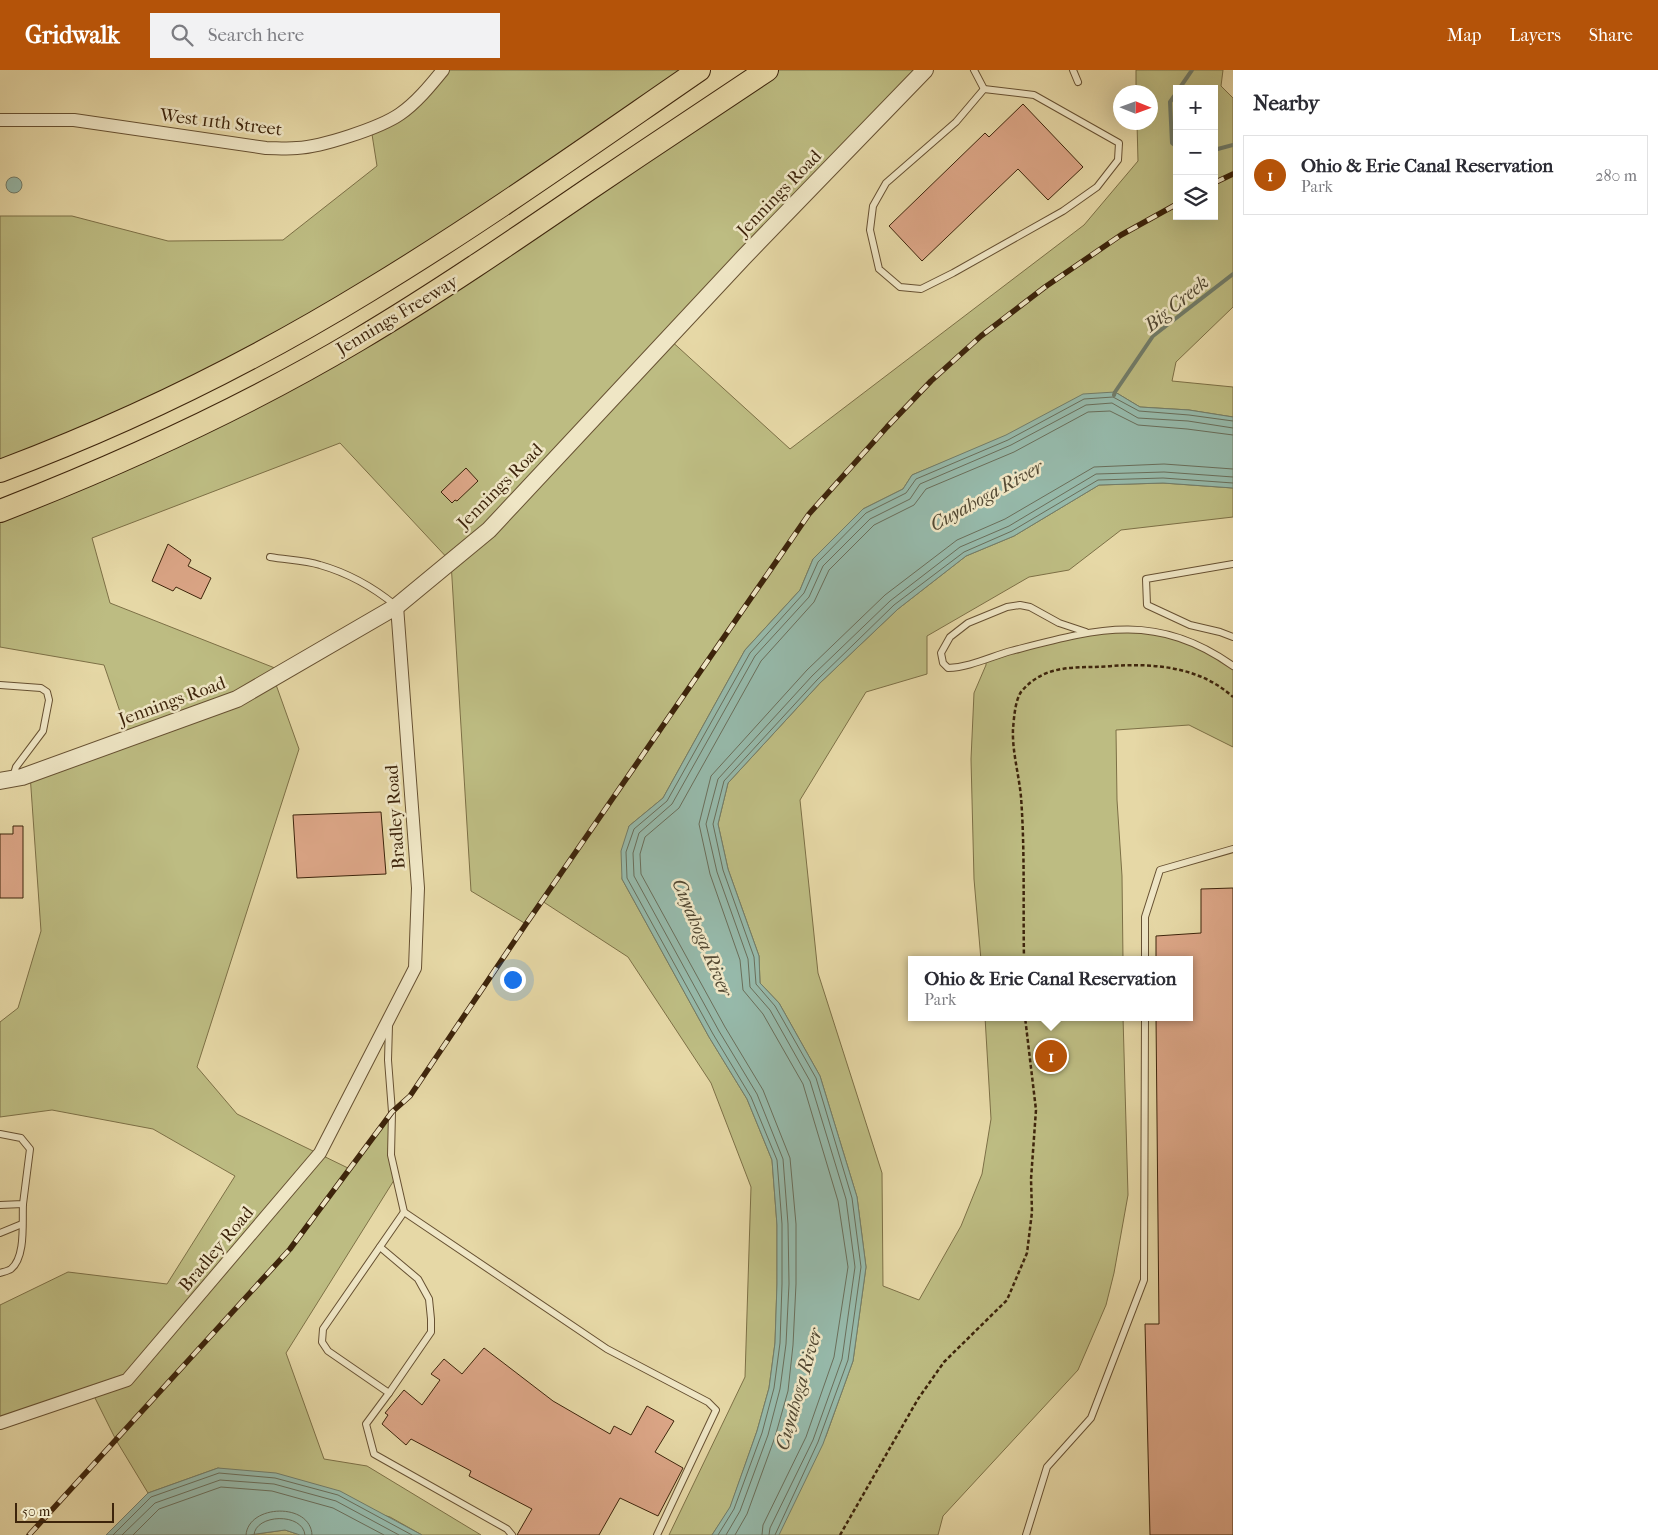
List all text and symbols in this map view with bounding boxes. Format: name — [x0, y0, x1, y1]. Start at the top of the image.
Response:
search box — [150, 13, 500, 58]
text: Gridwalk — [25, 21, 120, 49]
icon: search — [168, 21, 196, 49]
text: Search here — [208, 24, 304, 46]
text: Map — [1447, 25, 1481, 46]
text: Layers — [1509, 25, 1561, 46]
text: Share — [1589, 25, 1633, 46]
north arrow — [1113, 85, 1158, 130]
map controls — [1173, 85, 1218, 220]
button: + — [1173, 85, 1218, 130]
text: Nearby — [1253, 91, 1319, 115]
street label: West 11th Street — [158, 104, 284, 140]
button: − — [1173, 130, 1218, 175]
street label: Jennings Road — [731, 146, 826, 242]
text: Ohio & Erie Canal Reservation — [1301, 155, 1553, 177]
text: 1 — [1267, 166, 1273, 185]
text: 280 m — [1595, 166, 1637, 185]
button: layers — [1173, 175, 1218, 220]
text: Park — [1301, 177, 1333, 196]
street label: Jennings Freeway — [331, 270, 463, 361]
water label: Big Creek — [1139, 271, 1213, 337]
street label: Jennings Road — [452, 439, 548, 535]
water label: Cuyahoga River — [926, 455, 1048, 536]
street label: Jennings Road — [114, 672, 229, 731]
street label: Bradley Road — [381, 764, 410, 870]
water label: Cuyahoga River — [667, 875, 737, 1001]
popup — [908, 956, 1193, 1021]
your location — [500, 967, 526, 993]
text: Ohio & Erie Canal Reservation — [924, 968, 1177, 990]
text: Park — [924, 990, 956, 1009]
pin: 1 — [1035, 1037, 1067, 1075]
street label: Bradley Road — [175, 1202, 258, 1296]
water label: Cuyahoga River — [771, 1324, 827, 1453]
scale bar — [15, 1500, 114, 1523]
text: 50 m — [22, 1503, 50, 1520]

